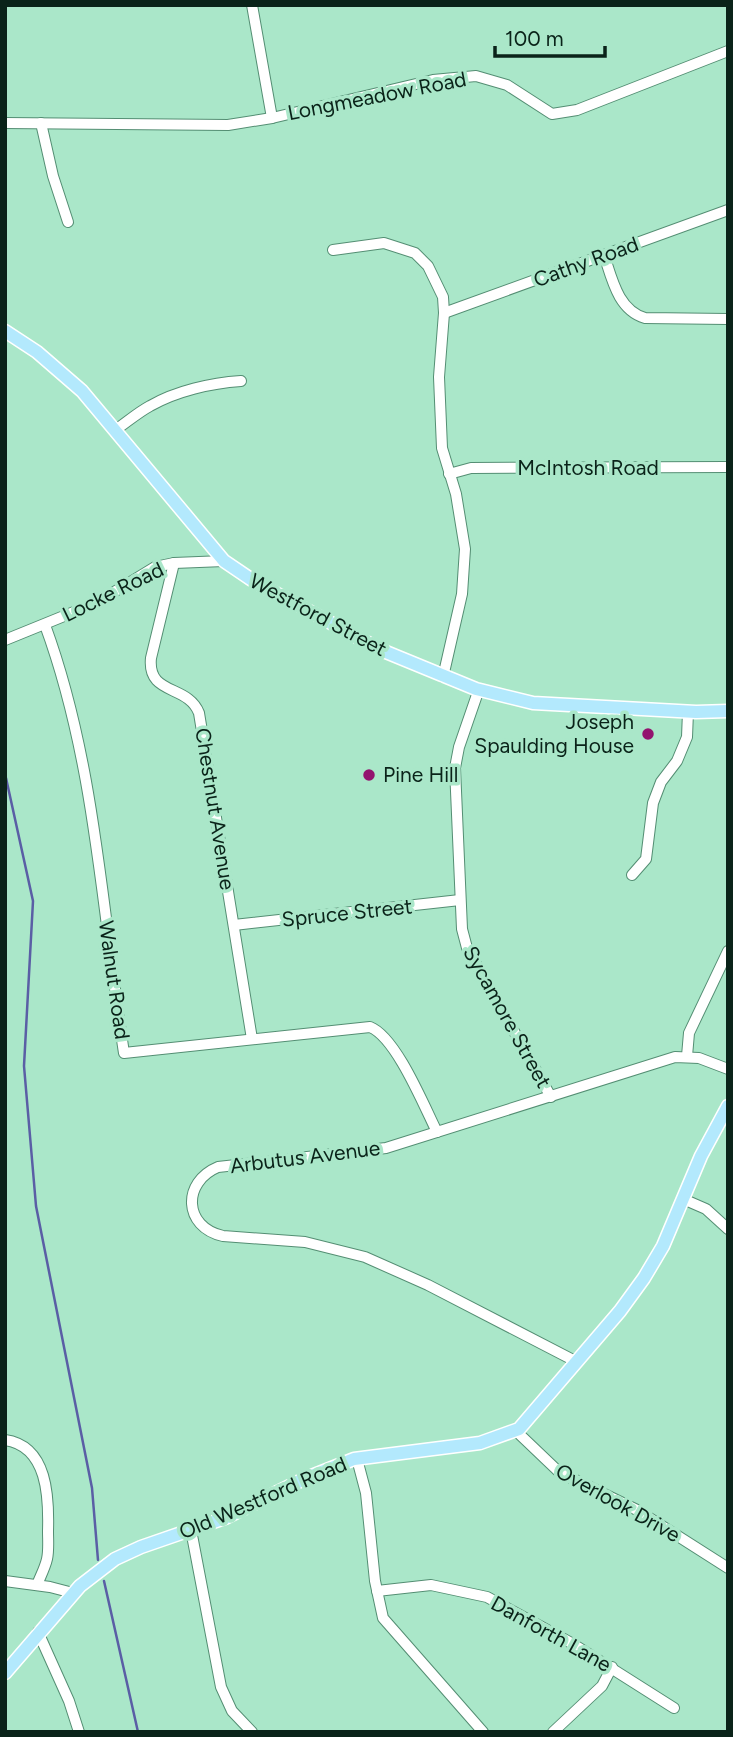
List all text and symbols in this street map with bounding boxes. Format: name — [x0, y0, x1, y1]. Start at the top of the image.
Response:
scale bar — [495, 14, 605, 58]
text: 100 m — [505, 26, 564, 51]
street label: Longmeadow Road — [285, 66, 468, 125]
street label: Cathy Road — [530, 231, 642, 292]
street label: McIntosh Road — [517, 455, 659, 480]
street label: Locke Road — [58, 556, 167, 627]
street label: Westford Street — [245, 568, 391, 661]
place label: Joseph Spaulding House — [474, 709, 634, 758]
street label: Chestnut Avenue — [190, 726, 241, 892]
marker: Joseph Spaulding House — [640, 726, 656, 742]
place label: Pine Hill — [383, 762, 458, 787]
marker: Pine Hill — [361, 767, 377, 783]
street label: Spruce Street — [281, 893, 413, 932]
street label: Walnut Road — [94, 919, 135, 1041]
street label: Sycamore Street — [458, 941, 557, 1092]
street label: Arbutus Avenue — [228, 1135, 381, 1178]
street label: Old Westford Road — [175, 1451, 350, 1544]
street label: Overlook Drive — [552, 1458, 685, 1547]
street label: Danforth Lane — [487, 1590, 616, 1677]

